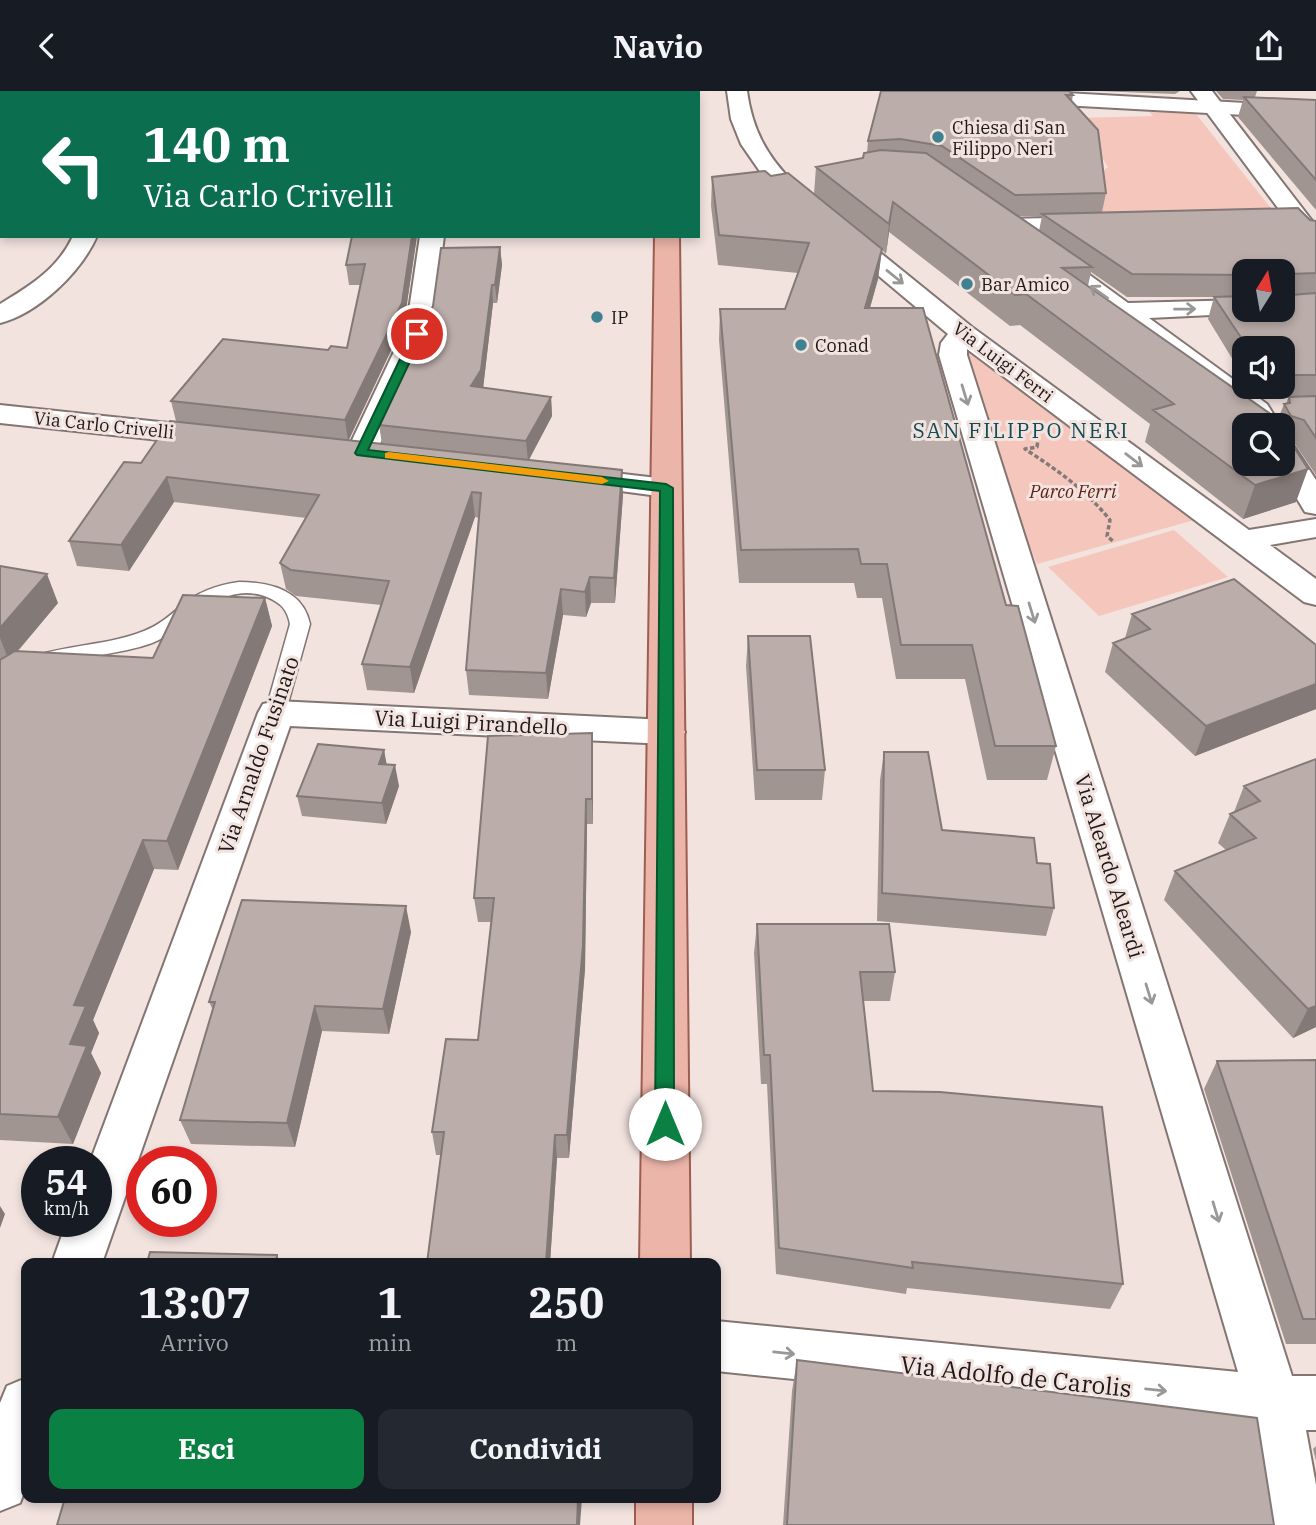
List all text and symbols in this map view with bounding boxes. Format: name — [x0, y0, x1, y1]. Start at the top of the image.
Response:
text: Navio — [613, 25, 703, 67]
icon: back — [28, 27, 66, 65]
icon: share — [1250, 27, 1288, 65]
text: 140 m — [143, 112, 290, 175]
place label: Chiesa di San Filippo Neri — [952, 116, 1066, 160]
icon: left — [28, 119, 119, 210]
marker: Chiesa di San Filippo Neri — [930, 129, 946, 145]
text: Via Carlo Crivelli — [143, 174, 394, 216]
north arrow — [1232, 259, 1295, 322]
map controls — [1232, 259, 1295, 476]
one-way arrow — [886, 270, 904, 285]
place label: Bar Amico — [981, 273, 1069, 296]
marker: Bar Amico — [959, 276, 975, 292]
one-way arrow — [1090, 285, 1109, 299]
one-way arrow — [1173, 302, 1196, 316]
pin — [387, 304, 447, 364]
place label: IP — [611, 306, 628, 329]
marker: IP — [589, 309, 605, 325]
icon: arrive — [398, 315, 436, 353]
street label: Via Luigi Ferri — [948, 317, 1058, 408]
place label: Conad — [815, 334, 869, 357]
button: sound — [1232, 336, 1295, 399]
marker: Conad — [793, 337, 809, 353]
one-way arrow — [960, 384, 973, 406]
street label: Via Carlo Crivelli — [33, 406, 176, 444]
button: search — [1232, 413, 1295, 476]
district label: SAN FILIPPO NERI — [912, 416, 1130, 444]
one-way arrow — [1124, 453, 1143, 468]
park label: Parco Ferri — [1029, 480, 1117, 503]
one-way arrow — [1026, 602, 1039, 624]
street label: Via Arnaldo Fusinato — [211, 652, 305, 858]
street label: Via Luigi Pirandello — [374, 703, 568, 741]
street label: Via Aleardo Aleardi — [1069, 771, 1151, 961]
one-way arrow — [1144, 983, 1156, 1005]
position arrow — [628, 1087, 702, 1161]
speed limit sign: 60 — [126, 1146, 217, 1237]
text: 54 — [45, 1159, 88, 1205]
text: km/h — [44, 1197, 89, 1220]
one-way arrow — [1210, 1201, 1223, 1223]
text: 13:07 — [138, 1275, 251, 1330]
text: 1 — [377, 1275, 403, 1330]
text: 250 — [529, 1275, 604, 1330]
text: Arrivo — [160, 1327, 229, 1357]
text: min — [368, 1327, 412, 1357]
text: m — [555, 1327, 577, 1357]
one-way arrow — [772, 1347, 794, 1360]
street label: Via Adolfo de Carolis — [899, 1348, 1133, 1404]
one-way arrow — [1144, 1384, 1167, 1397]
button: Esci — [49, 1409, 364, 1489]
button: Condividi — [378, 1409, 693, 1489]

